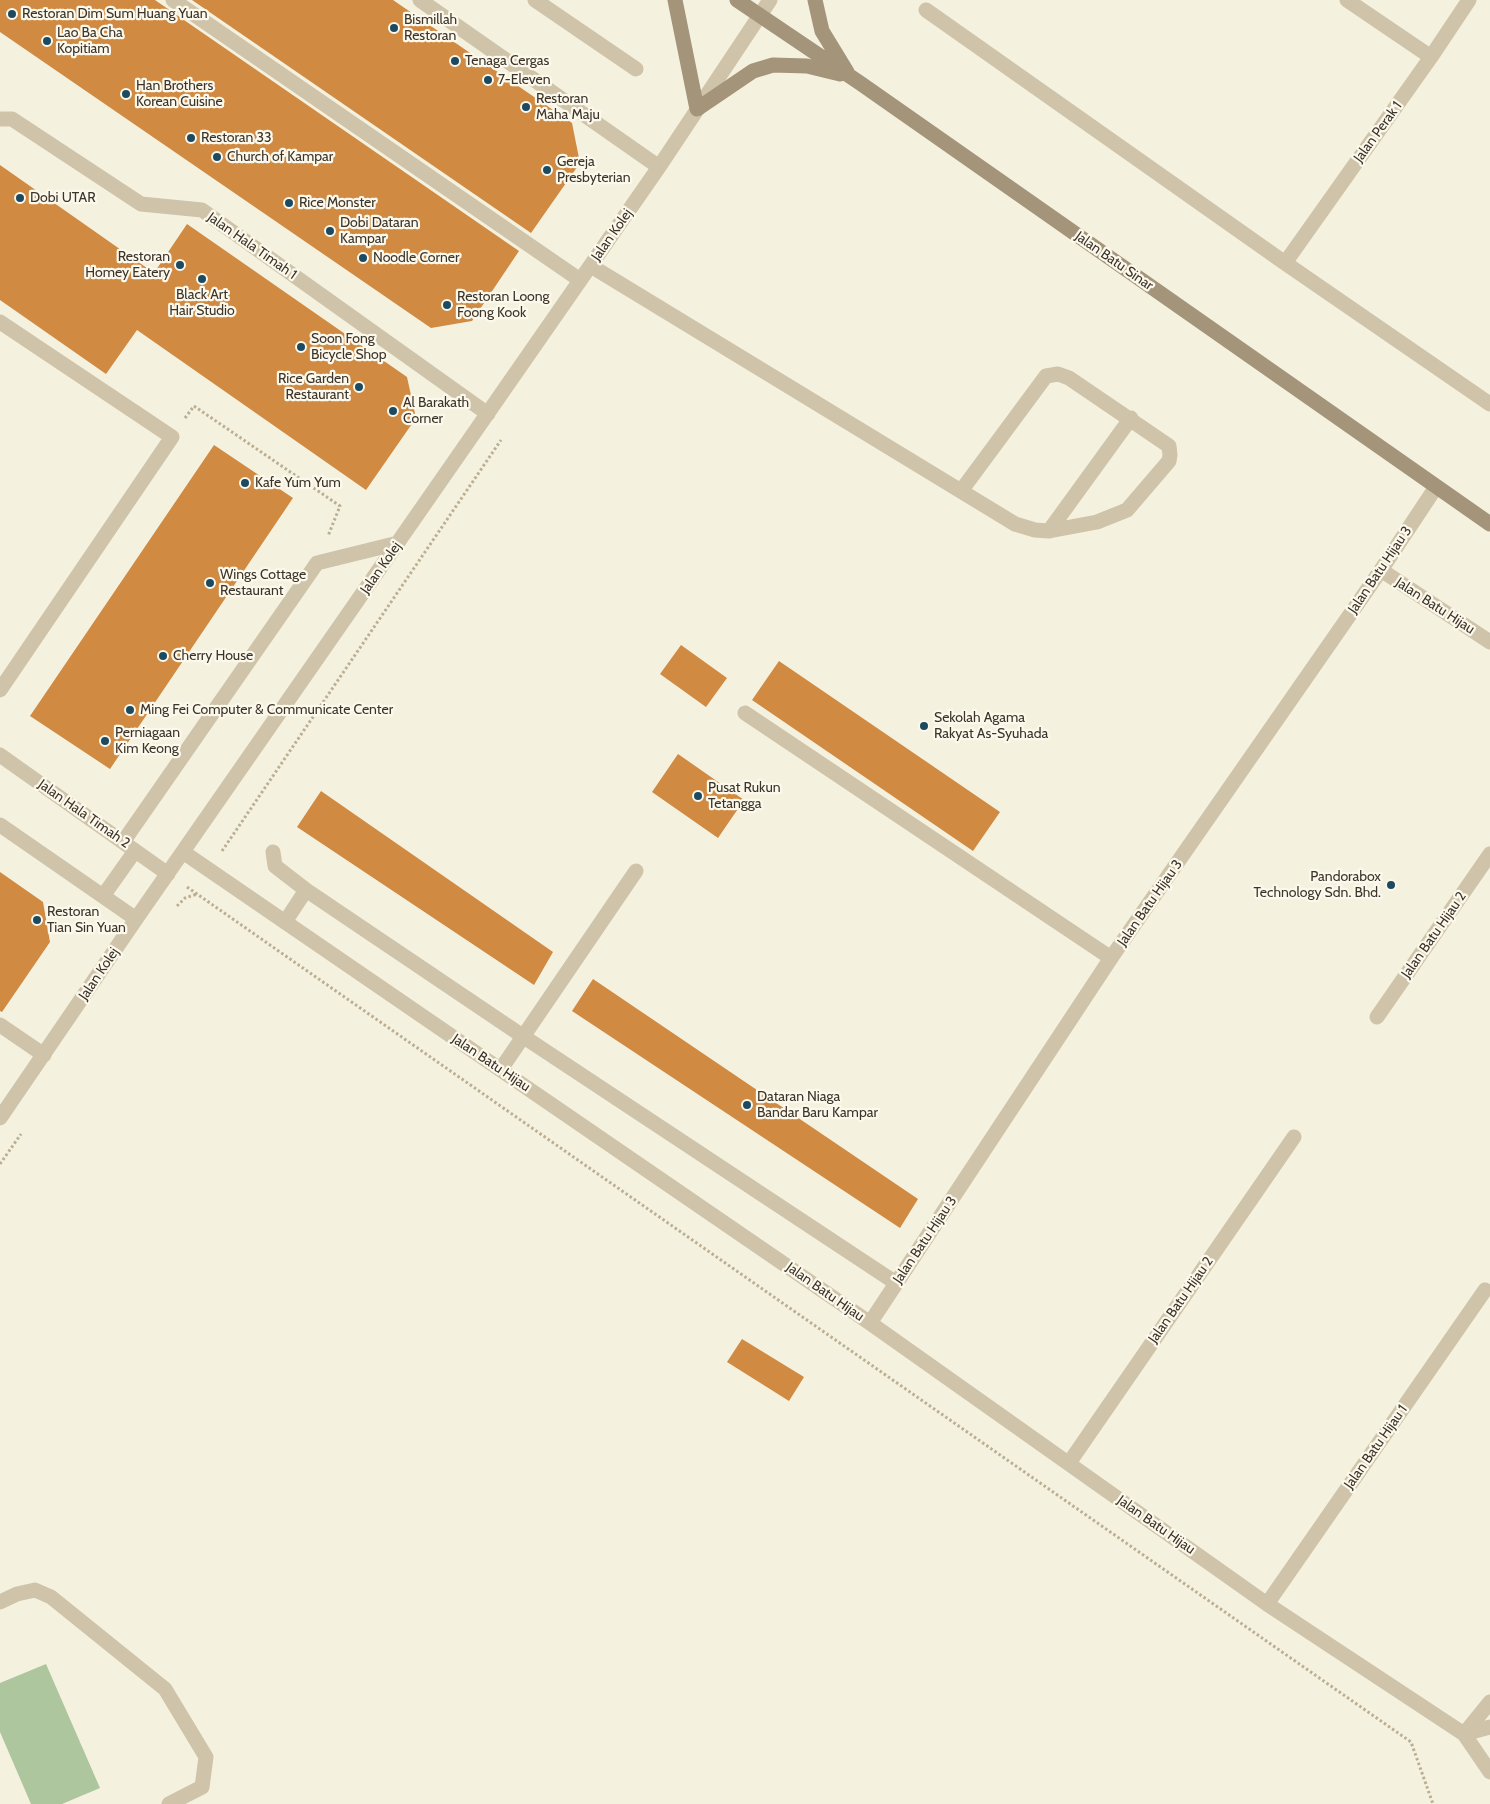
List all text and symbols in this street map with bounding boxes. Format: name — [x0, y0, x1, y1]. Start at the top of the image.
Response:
place label: Restoran Dim Sum Huang Yuan — [22, 6, 207, 22]
marker: Restoran Dim Sum Huang Yuan — [6, 8, 18, 20]
place label: Bismillah Restoran — [404, 12, 457, 44]
marker: Bismillah Restoran — [388, 22, 400, 34]
place label: Lao Ba Cha Kopitiam — [57, 25, 123, 58]
marker: Lao Ba Cha Kopitiam — [41, 35, 53, 47]
place label: Tenaga Cergas — [465, 53, 549, 69]
marker: Tenaga Cergas — [449, 55, 461, 67]
place label: 7-Eleven — [498, 72, 551, 88]
marker: 7-Eleven — [482, 74, 494, 86]
place label: Han Brothers Korean Cuisine — [136, 78, 223, 110]
marker: Han Brothers Korean Cuisine — [120, 88, 132, 100]
place label: Restoran Maha Maju — [536, 91, 600, 124]
street label: Jalan Perak 1 — [1350, 98, 1406, 166]
marker: Restoran Maha Maju — [520, 101, 532, 113]
place label: Restoran 33 — [201, 130, 272, 146]
marker: Restoran 33 — [185, 132, 197, 144]
place label: Church of Kampar — [227, 149, 333, 165]
marker: Church of Kampar — [211, 151, 223, 163]
place label: Gereja Presbyterian — [557, 154, 631, 186]
marker: Gereja Presbyterian — [541, 164, 553, 176]
place label: Dobi UTAR — [30, 190, 96, 206]
marker: Dobi UTAR — [14, 192, 26, 204]
place label: Rice Monster — [299, 195, 376, 211]
marker: Rice Monster — [283, 197, 295, 209]
street label: Jalan Kolej — [588, 206, 636, 264]
street label: Jalan Hala Timah 1 — [204, 209, 300, 283]
place label: Dobi Dataran Kampar — [340, 215, 419, 248]
marker: Dobi Dataran Kampar — [324, 225, 336, 237]
street label: Jalan Batu Sinar — [1072, 228, 1156, 294]
place label: Restoran Homey Eatery — [85, 249, 170, 282]
place label: Noodle Corner — [373, 250, 459, 266]
marker: Noodle Corner — [357, 252, 369, 264]
marker: Restoran Homey Eatery — [174, 259, 186, 271]
marker: Black Art Hair Studio — [196, 273, 208, 285]
place label: Black Art Hair Studio — [169, 287, 235, 320]
place label: Restoran Loong Foong Kook — [457, 289, 550, 322]
marker: Restoran Loong Foong Kook — [441, 299, 453, 311]
place label: Soon Fong Bicycle Shop — [311, 331, 387, 364]
marker: Soon Fong Bicycle Shop — [295, 341, 307, 353]
place label: Rice Garden Restaurant — [278, 371, 349, 404]
marker: Rice Garden Restaurant — [353, 381, 365, 393]
place label: Al Barakath Corner — [403, 395, 469, 428]
marker: Al Barakath Corner — [387, 405, 399, 417]
place label: Kafe Yum Yum — [255, 475, 341, 491]
marker: Kafe Yum Yum — [239, 477, 251, 489]
street label: Jalan Batu Hijau 3 — [1345, 523, 1415, 617]
street label: Jalan Kolej — [357, 539, 405, 597]
place label: Wings Cottage Restaurant — [220, 567, 306, 600]
street label: Jalan Batu Hijau — [1392, 574, 1478, 638]
marker: Wings Cottage Restaurant — [204, 577, 216, 589]
place label: Cherry House — [173, 648, 253, 664]
marker: Cherry House — [157, 650, 169, 662]
place label: Ming Fei Computer & Communicate Center — [140, 702, 393, 718]
marker: Ming Fei Computer & Communicate Center — [124, 704, 136, 716]
place label: Sekolah Agama Rakyat As-Syuhada — [934, 710, 1048, 742]
marker: Sekolah Agama Rakyat As-Syuhada — [918, 720, 930, 732]
place label: Perniagaan Kim Keong — [115, 725, 180, 758]
marker: Perniagaan Kim Keong — [99, 735, 111, 747]
street label: Jalan Hala Timah 2 — [35, 776, 133, 852]
place label: Pusat Rukun Tetangga — [708, 780, 781, 812]
marker: Pusat Rukun Tetangga — [692, 790, 704, 802]
street label: Jalan Batu Hijau 3 — [1114, 857, 1186, 949]
place label: Pandorabox Technology Sdn. Bhd. — [1254, 869, 1381, 902]
marker: Pandorabox Technology Sdn. Bhd. — [1385, 879, 1397, 891]
street label: Jalan Batu Hijau 2 — [1398, 889, 1470, 981]
place label: Restoran Tian Sin Yuan — [47, 904, 126, 936]
marker: Restoran Tian Sin Yuan — [31, 914, 43, 926]
street label: Jalan Kolej — [75, 945, 123, 1003]
street label: Jalan Batu Hijau — [449, 1031, 533, 1095]
place label: Dataran Niaga Bandar Baru Kampar — [757, 1089, 878, 1122]
marker: Dataran Niaga Bandar Baru Kampar — [741, 1099, 753, 1111]
street label: Jalan Batu Hijau 3 — [890, 1193, 960, 1287]
street label: Jalan Batu Hijau 2 — [1145, 1254, 1217, 1346]
street label: Jalan Batu Hijau — [783, 1259, 867, 1325]
street label: Jalan Batu Hijau 1 — [1341, 1402, 1411, 1492]
street label: Jalan Batu Hijau — [1114, 1492, 1198, 1558]

